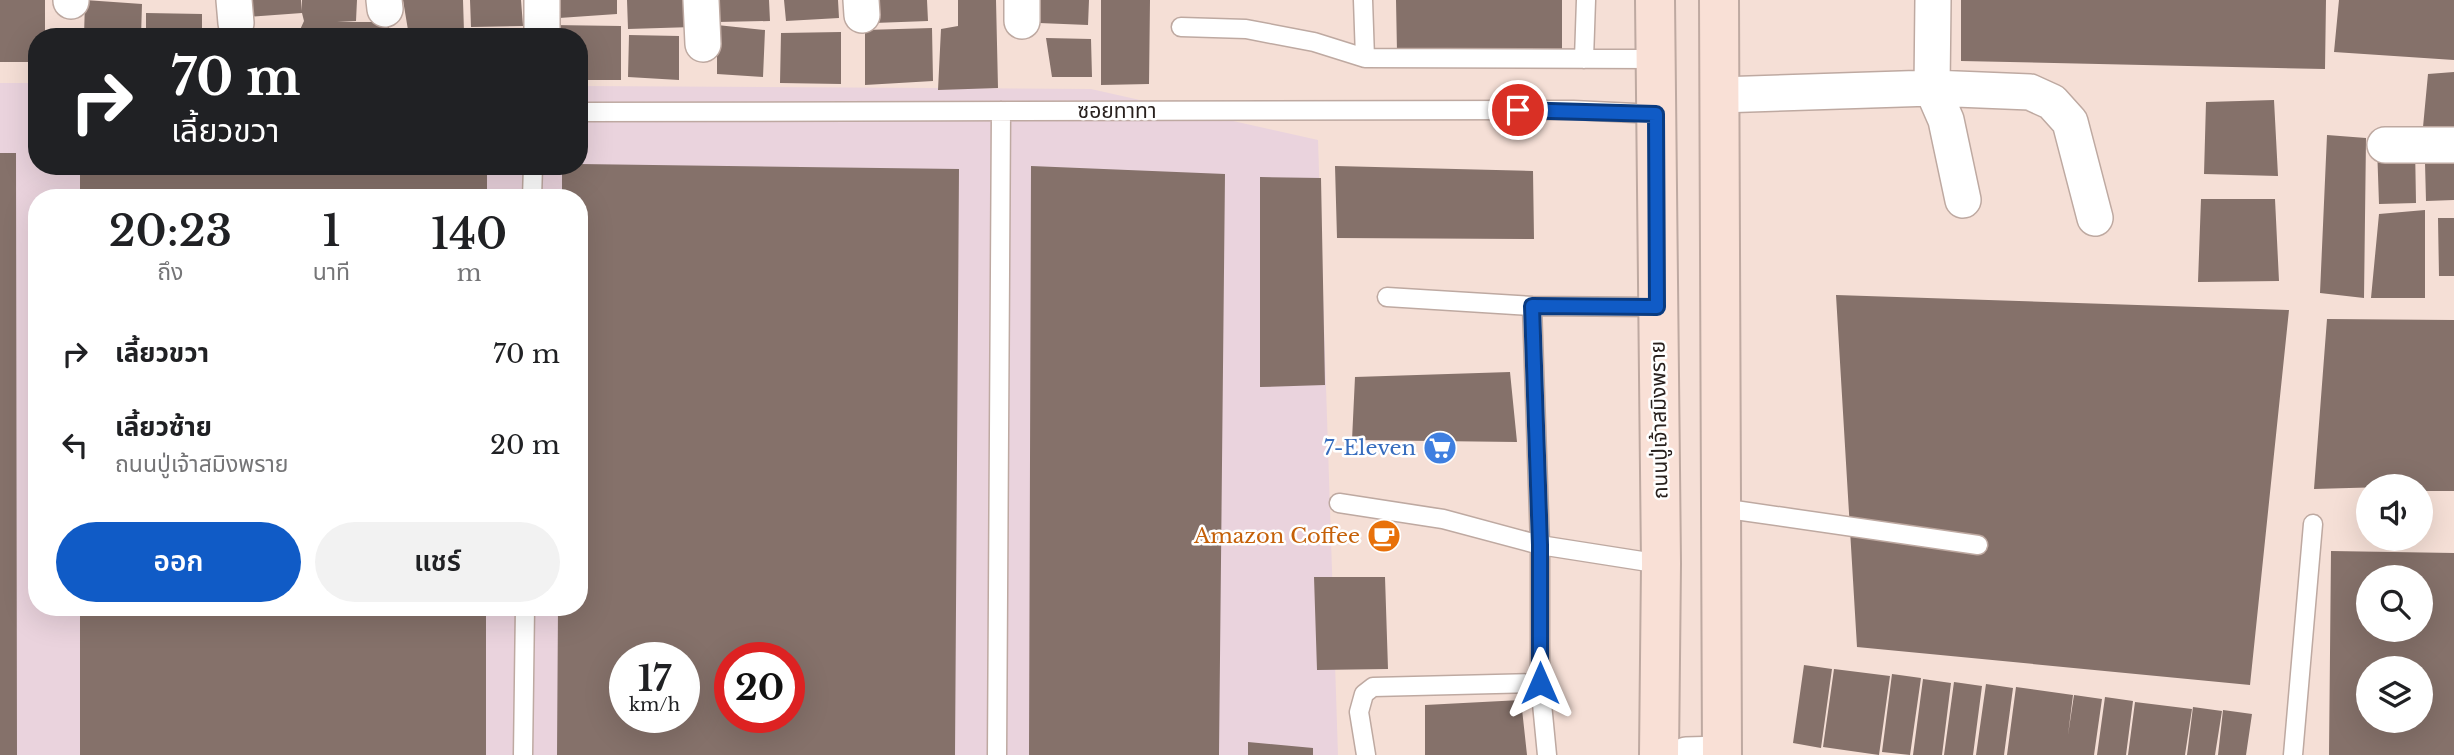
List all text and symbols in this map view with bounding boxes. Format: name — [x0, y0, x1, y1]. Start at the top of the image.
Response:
text: 70 m — [171, 47, 301, 108]
icon: right — [56, 56, 147, 147]
pin — [1488, 80, 1548, 140]
icon: arrive — [1499, 91, 1537, 129]
street label: ซอยทาทา — [1078, 98, 1156, 124]
text: เลี้ยวขวา — [171, 111, 279, 151]
text: 20:23 — [109, 205, 232, 257]
text: 1 — [322, 205, 341, 257]
text: 140 — [431, 208, 507, 260]
text: ถึง — [157, 258, 183, 286]
text: นาที — [313, 258, 350, 286]
text: m — [457, 259, 481, 287]
icon: right — [56, 335, 94, 373]
text: เลี้ยวขวา — [115, 337, 209, 369]
text: 70 m — [493, 338, 560, 370]
street label: ถนนปู่เจ้าสมิงพราย — [1645, 341, 1673, 499]
text: เลี้ยวซ้าย — [115, 411, 212, 443]
icon: left — [56, 426, 94, 464]
text: 20 m — [490, 429, 560, 461]
supermarket icon: 7-Eleven — [1421, 429, 1459, 467]
place label: 7-Eleven — [1324, 435, 1416, 461]
text: ถนนปู่เจ้าสมิงพราย — [115, 450, 289, 478]
map controls — [2356, 474, 2433, 733]
button: sound — [2356, 474, 2433, 551]
cafe icon: Amazon Coffee — [1365, 517, 1403, 555]
button: ออก — [56, 522, 301, 602]
button: แชร์ — [315, 522, 560, 602]
place label: Amazon Coffee — [1193, 523, 1360, 549]
button: search — [2356, 565, 2433, 642]
speed limit sign: 20 — [714, 642, 805, 733]
position arrow — [1503, 646, 1577, 720]
button: layers — [2356, 656, 2433, 733]
text: 17 — [638, 657, 671, 700]
text: km/h — [629, 694, 680, 716]

